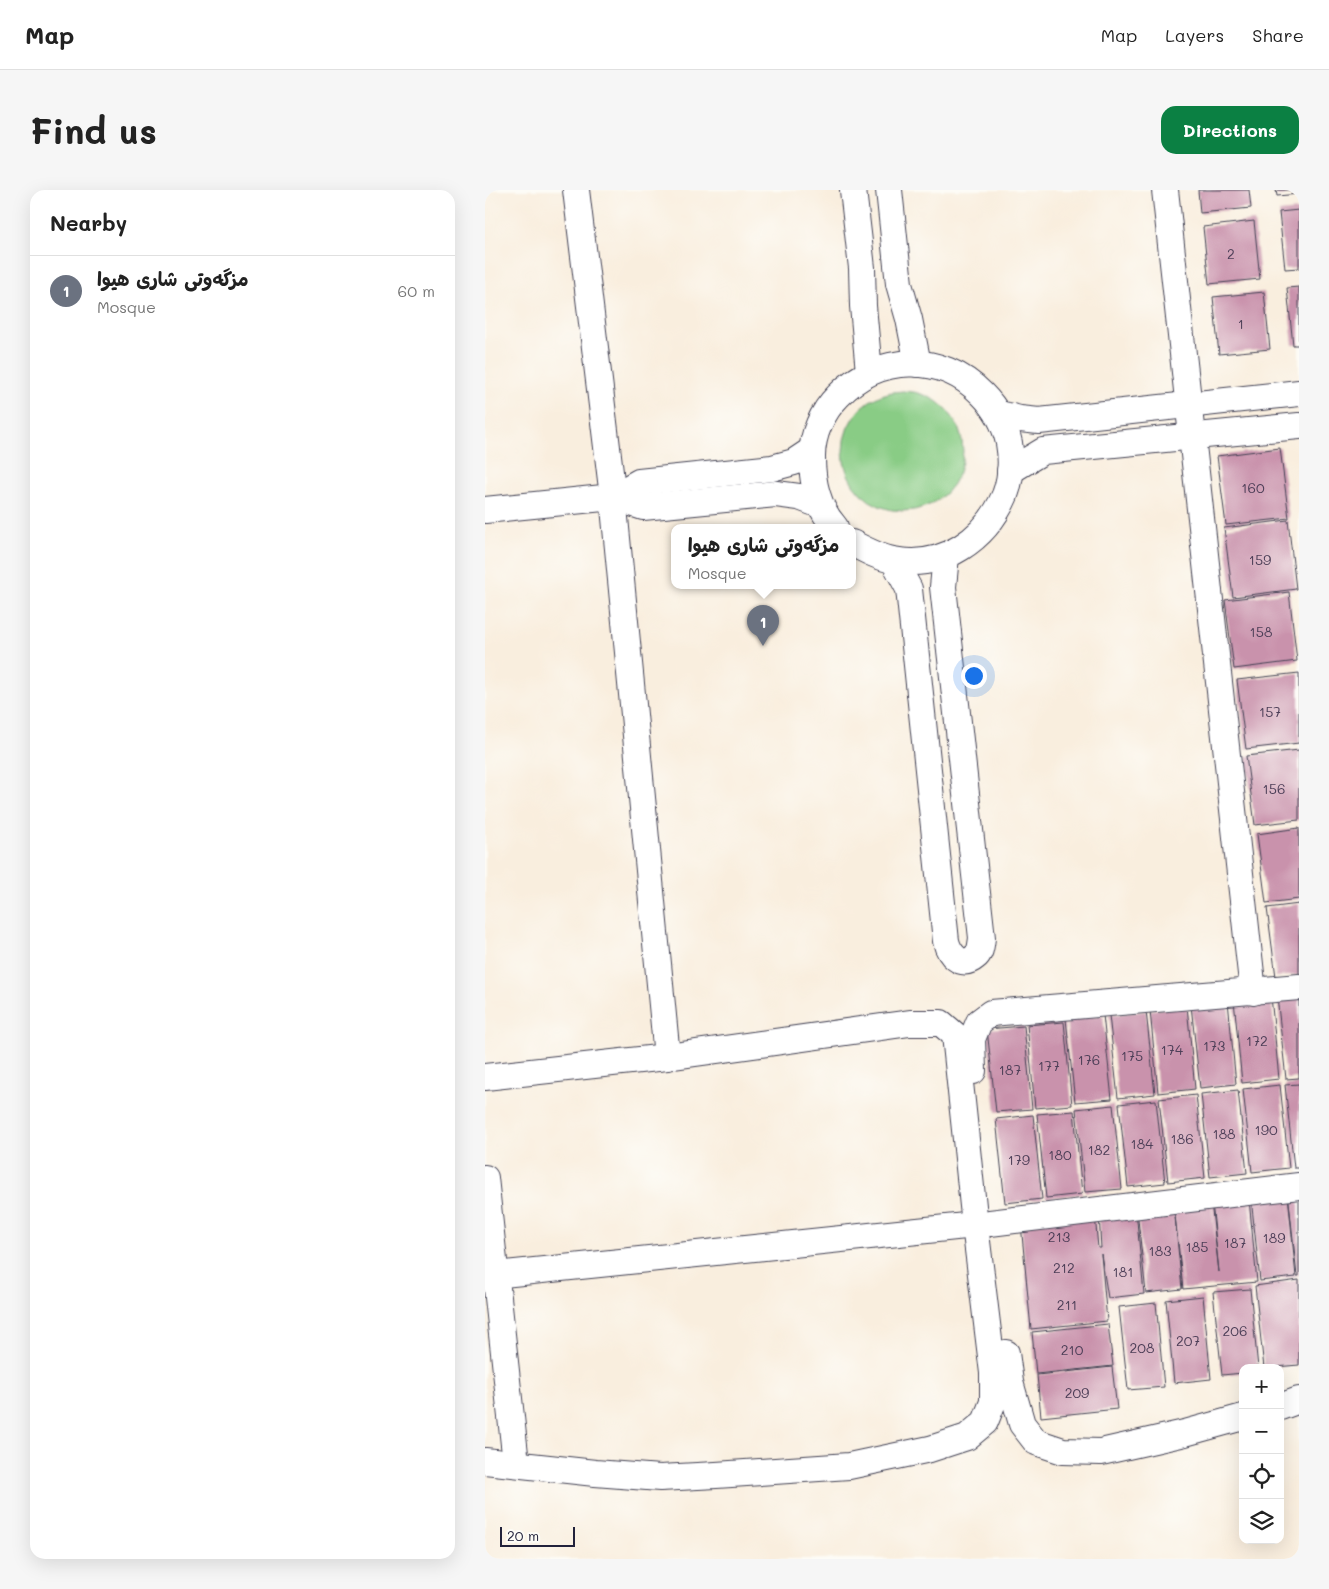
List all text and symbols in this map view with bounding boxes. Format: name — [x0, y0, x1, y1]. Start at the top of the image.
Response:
text: Map — [25, 19, 74, 50]
text: Map — [1101, 23, 1137, 47]
text: Layers — [1165, 23, 1224, 47]
text: Share — [1252, 23, 1304, 47]
button: Directions — [1161, 106, 1299, 154]
text: Find us — [30, 107, 157, 153]
text: Nearby — [50, 209, 127, 236]
house number: 2 — [1227, 244, 1235, 263]
text: مزگەوتی شاری هیوا — [97, 266, 249, 291]
text: 1 — [62, 280, 70, 301]
text: 60 m — [398, 280, 435, 301]
text: Mosque — [97, 296, 156, 317]
house number: 1 — [1238, 314, 1244, 333]
house number: 160 — [1241, 478, 1265, 497]
popup — [671, 524, 856, 589]
text: مزگەوتی شاری هیوا — [688, 532, 839, 557]
house number: 159 — [1249, 550, 1271, 569]
text: Mosque — [688, 562, 747, 583]
pin: 1 — [747, 605, 779, 646]
house number: 158 — [1250, 622, 1272, 641]
your location — [961, 663, 987, 689]
house number: 157 — [1259, 702, 1281, 721]
house number: 156 — [1263, 779, 1285, 798]
house number: 172 — [1246, 1031, 1268, 1050]
house number: 173 — [1203, 1036, 1225, 1055]
house number: 174 — [1161, 1040, 1184, 1059]
house number: 175 — [1121, 1046, 1143, 1065]
house number: 176 — [1078, 1050, 1100, 1069]
house number: 177 — [1038, 1056, 1060, 1075]
house number: 187 — [999, 1060, 1021, 1079]
house number: 190 — [1254, 1120, 1278, 1139]
house number: 188 — [1212, 1124, 1236, 1143]
house number: 186 — [1170, 1129, 1194, 1148]
house number: 184 — [1131, 1134, 1154, 1153]
house number: 182 — [1088, 1140, 1110, 1159]
house number: 180 — [1048, 1145, 1072, 1164]
house number: 179 — [1008, 1150, 1030, 1169]
house number: 213 — [1048, 1227, 1070, 1246]
house number: 189 — [1262, 1228, 1286, 1247]
house number: 187 — [1224, 1233, 1246, 1252]
house number: 185 — [1186, 1237, 1208, 1256]
house number: 183 — [1149, 1241, 1171, 1260]
house number: 212 — [1053, 1258, 1075, 1277]
house number: 181 — [1113, 1262, 1134, 1281]
house number: 211 — [1057, 1295, 1077, 1314]
house number: 206 — [1223, 1321, 1247, 1340]
house number: 207 — [1176, 1331, 1200, 1350]
house number: 208 — [1130, 1338, 1154, 1357]
house number: 210 — [1061, 1340, 1084, 1359]
map controls — [1239, 1364, 1284, 1544]
button: + — [1239, 1364, 1284, 1409]
house number: 209 — [1065, 1383, 1089, 1402]
button: − — [1239, 1409, 1284, 1454]
button: locate — [1239, 1454, 1284, 1499]
button: layers — [1239, 1499, 1284, 1544]
scale bar — [500, 1524, 575, 1547]
text: 20 m — [507, 1526, 539, 1545]

